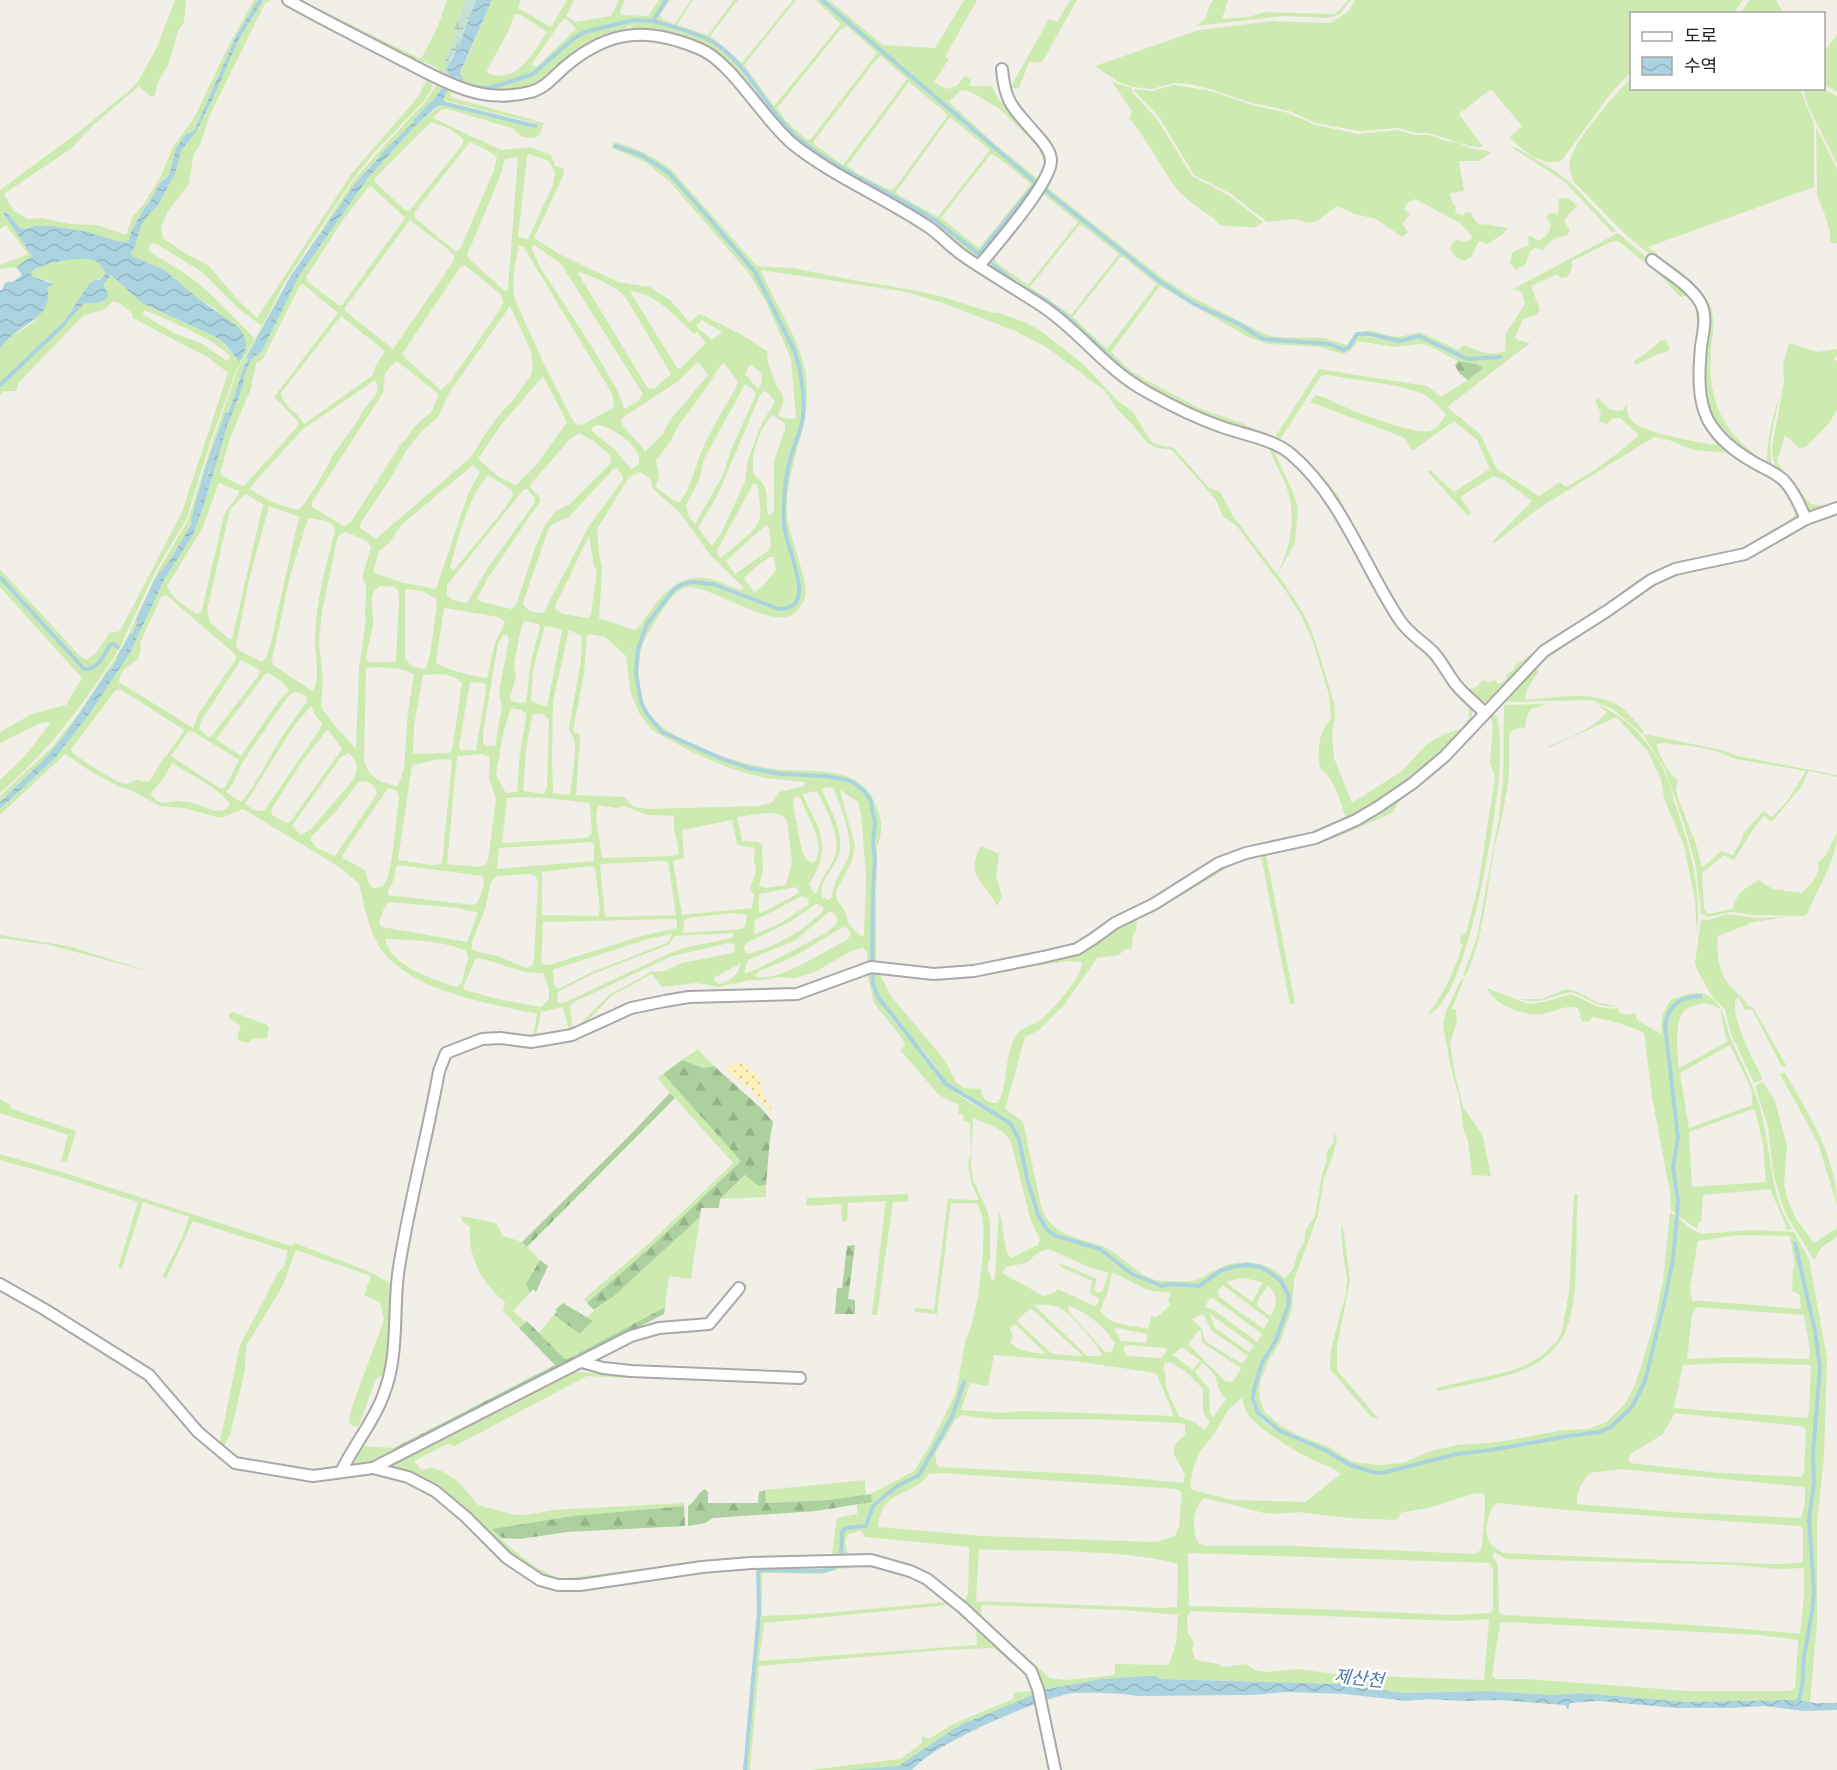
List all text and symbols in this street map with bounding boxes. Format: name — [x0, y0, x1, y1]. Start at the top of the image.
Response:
legend — [1630, 12, 1825, 90]
text: 도로 — [1684, 25, 1717, 46]
text: 수역 — [1684, 55, 1717, 76]
water label: 제산천 — [1333, 1665, 1387, 1691]

